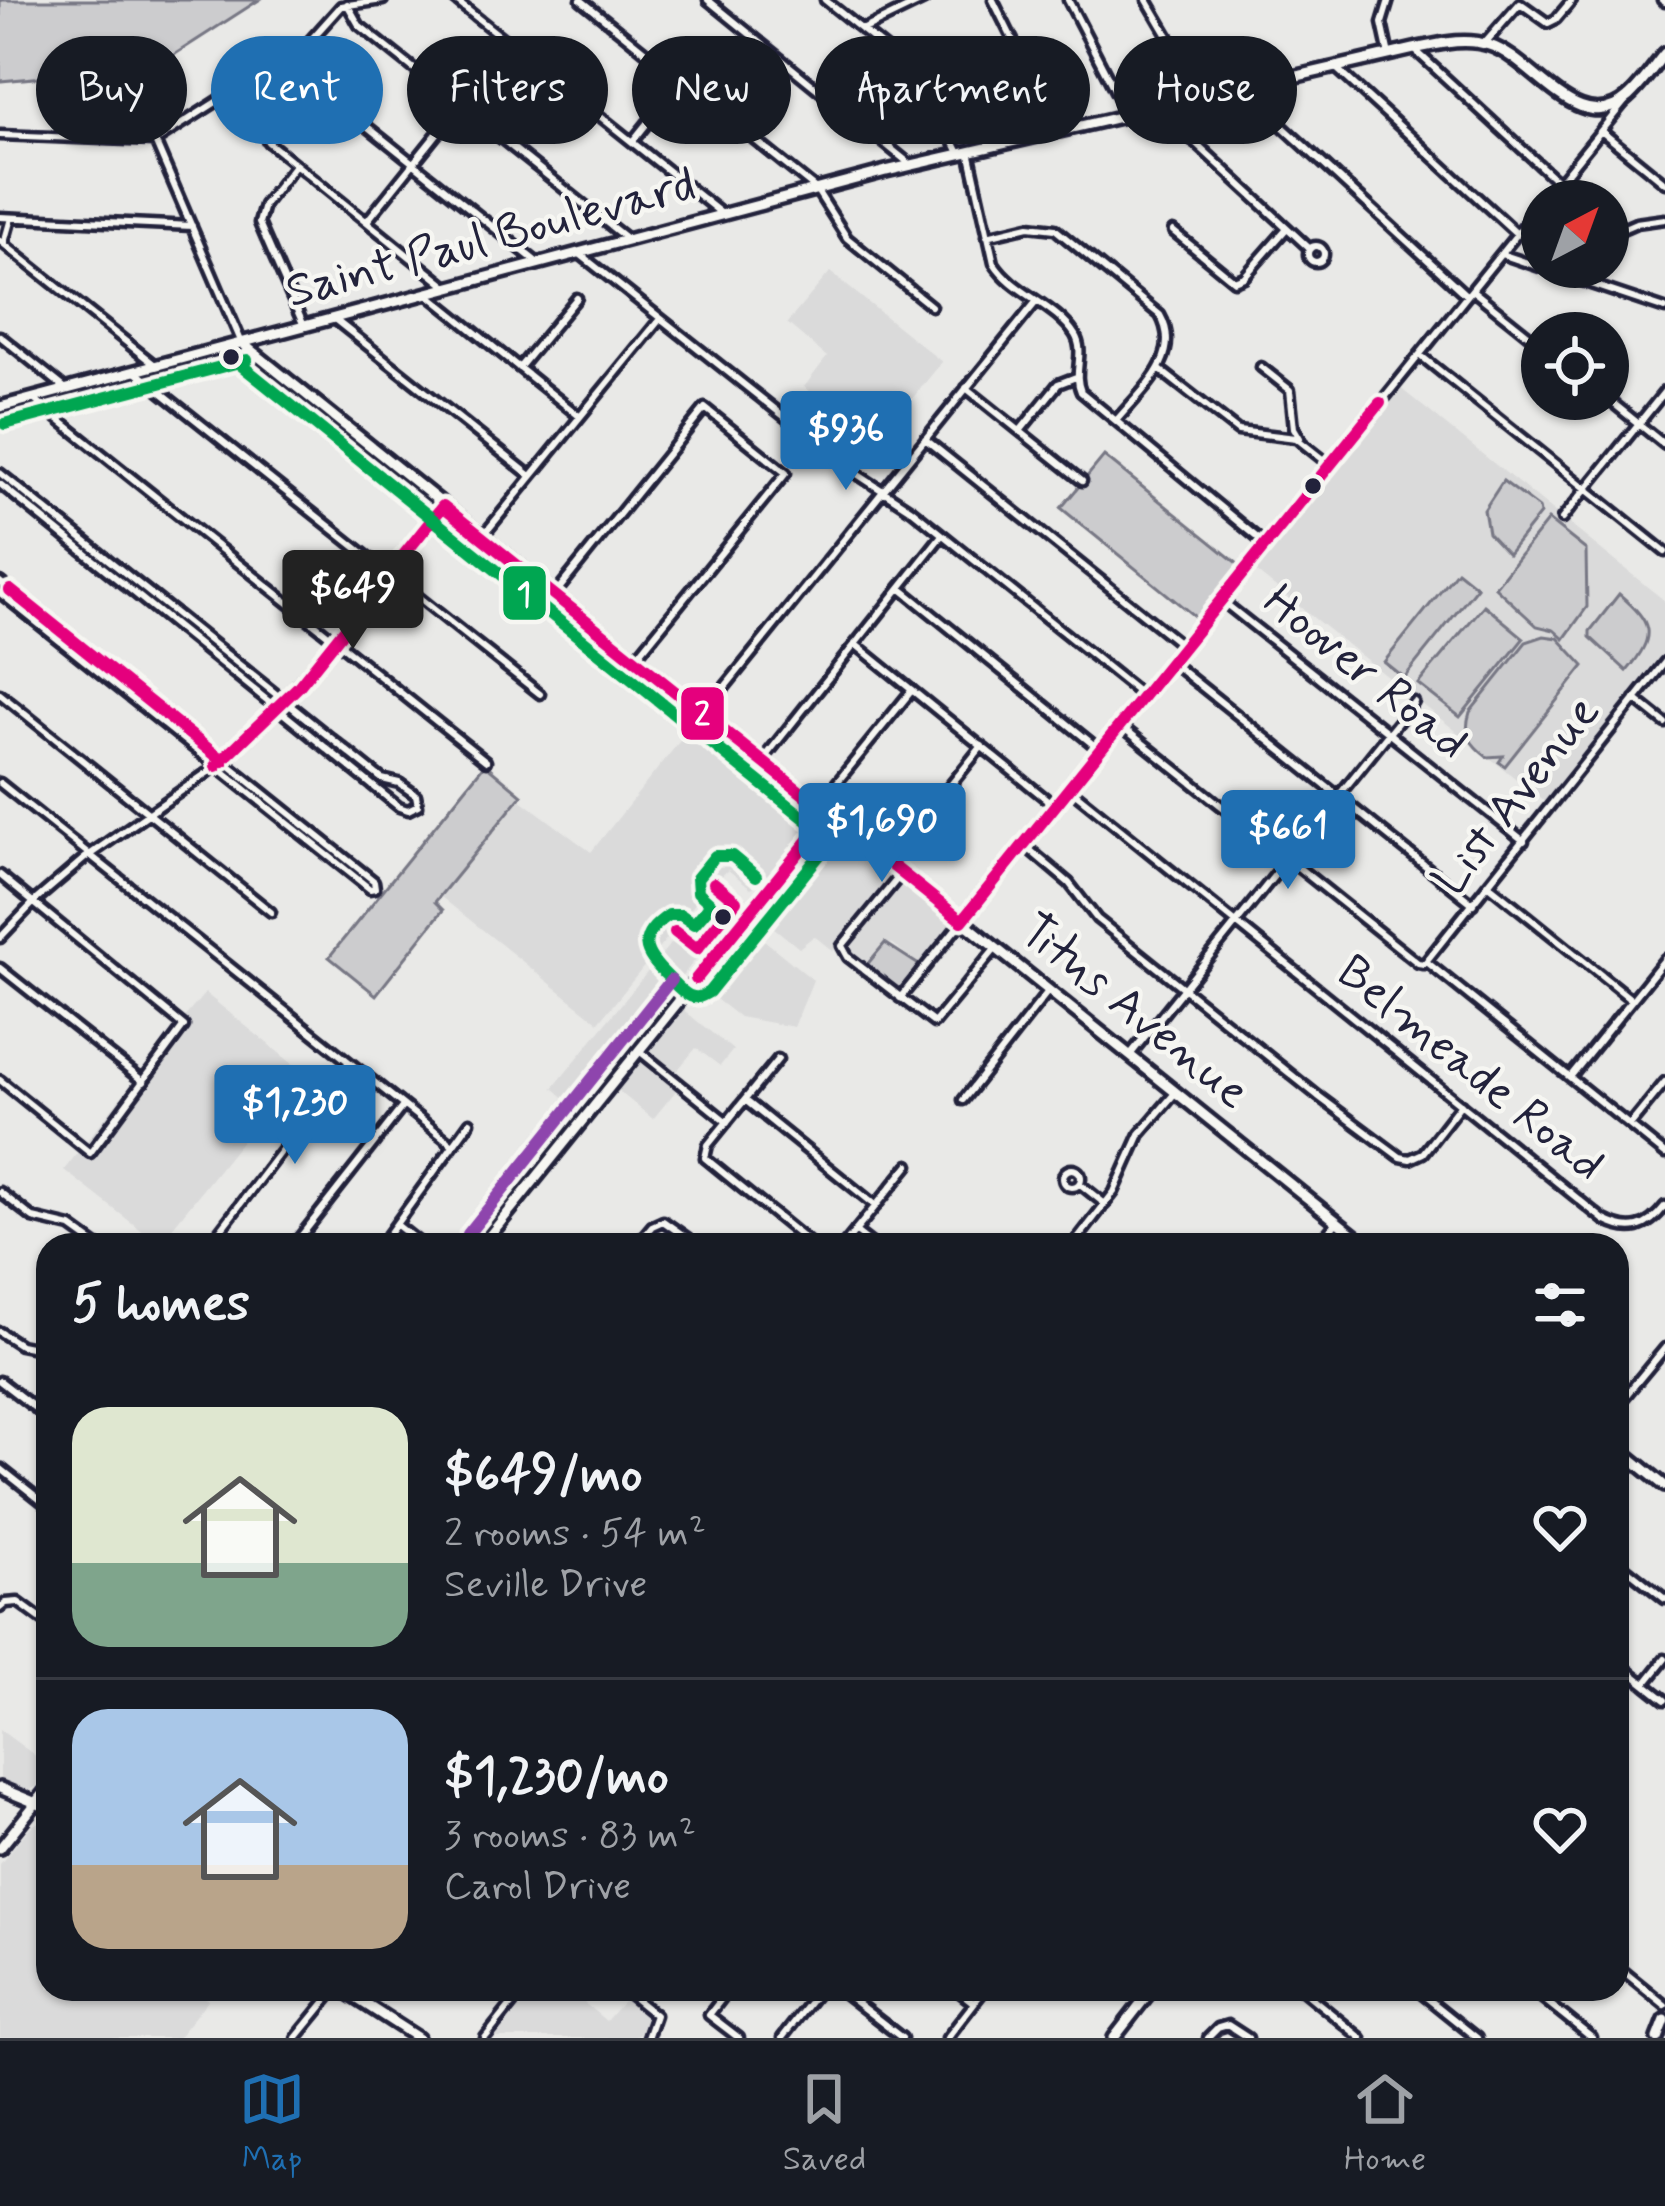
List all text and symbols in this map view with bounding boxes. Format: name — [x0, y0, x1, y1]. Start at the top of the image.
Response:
chip: Buy — [36, 36, 187, 144]
chip: Rent — [211, 36, 383, 144]
chip: Filters — [407, 36, 608, 144]
chip: New — [632, 36, 791, 144]
chip: Apartment — [815, 36, 1090, 144]
chip: House — [1114, 36, 1297, 144]
street label: Saint Paul Boulevard — [279, 154, 703, 324]
north arrow — [1521, 180, 1629, 288]
map controls — [1521, 180, 1629, 420]
button: locate — [1521, 312, 1629, 420]
unlabelled marker — [220, 346, 242, 368]
pin: $936 — [775, 391, 917, 493]
text: $936 — [808, 404, 885, 455]
unlabelled marker — [1302, 475, 1324, 497]
pin: $649 — [282, 550, 424, 652]
text: $649 — [309, 563, 397, 614]
line badge: 1 — [501, 564, 548, 622]
street label: Hoover Road — [1249, 571, 1481, 775]
text: 1 — [517, 574, 531, 618]
street label: List Avenue — [1419, 683, 1615, 909]
line badge: 2 — [679, 685, 726, 742]
text: 2 — [694, 694, 711, 738]
pin: $1,690 — [784, 783, 980, 885]
pin: $661 — [1217, 790, 1359, 892]
text: $1,690 — [826, 796, 938, 847]
text: $661 — [1248, 803, 1328, 854]
street label: Titus Avenue — [1006, 900, 1262, 1124]
unlabelled marker — [712, 906, 734, 928]
street label: Belmeade Road — [1323, 942, 1617, 1196]
pin: $1,230 — [197, 1065, 393, 1167]
text: $1,230 — [241, 1078, 349, 1129]
text: 5 homes — [72, 1272, 250, 1338]
icon: filters — [1527, 1272, 1593, 1338]
text: $649/mo — [444, 1443, 643, 1509]
icon: home — [168, 1455, 312, 1599]
icon: heart — [1527, 1494, 1593, 1560]
text: 2 rooms · 54 m² — [444, 1509, 706, 1560]
text: Seville Drive — [444, 1560, 647, 1611]
text: $1,230/mo — [444, 1745, 669, 1811]
icon: home — [168, 1757, 312, 1901]
icon: heart — [1527, 1796, 1593, 1862]
text: 3 rooms · 83 m² — [444, 1811, 696, 1862]
text: Carol Drive — [444, 1862, 631, 1913]
tab: Map — [239, 2066, 305, 2182]
tab: Saved — [783, 2066, 866, 2182]
tab: Home — [1344, 2066, 1426, 2182]

